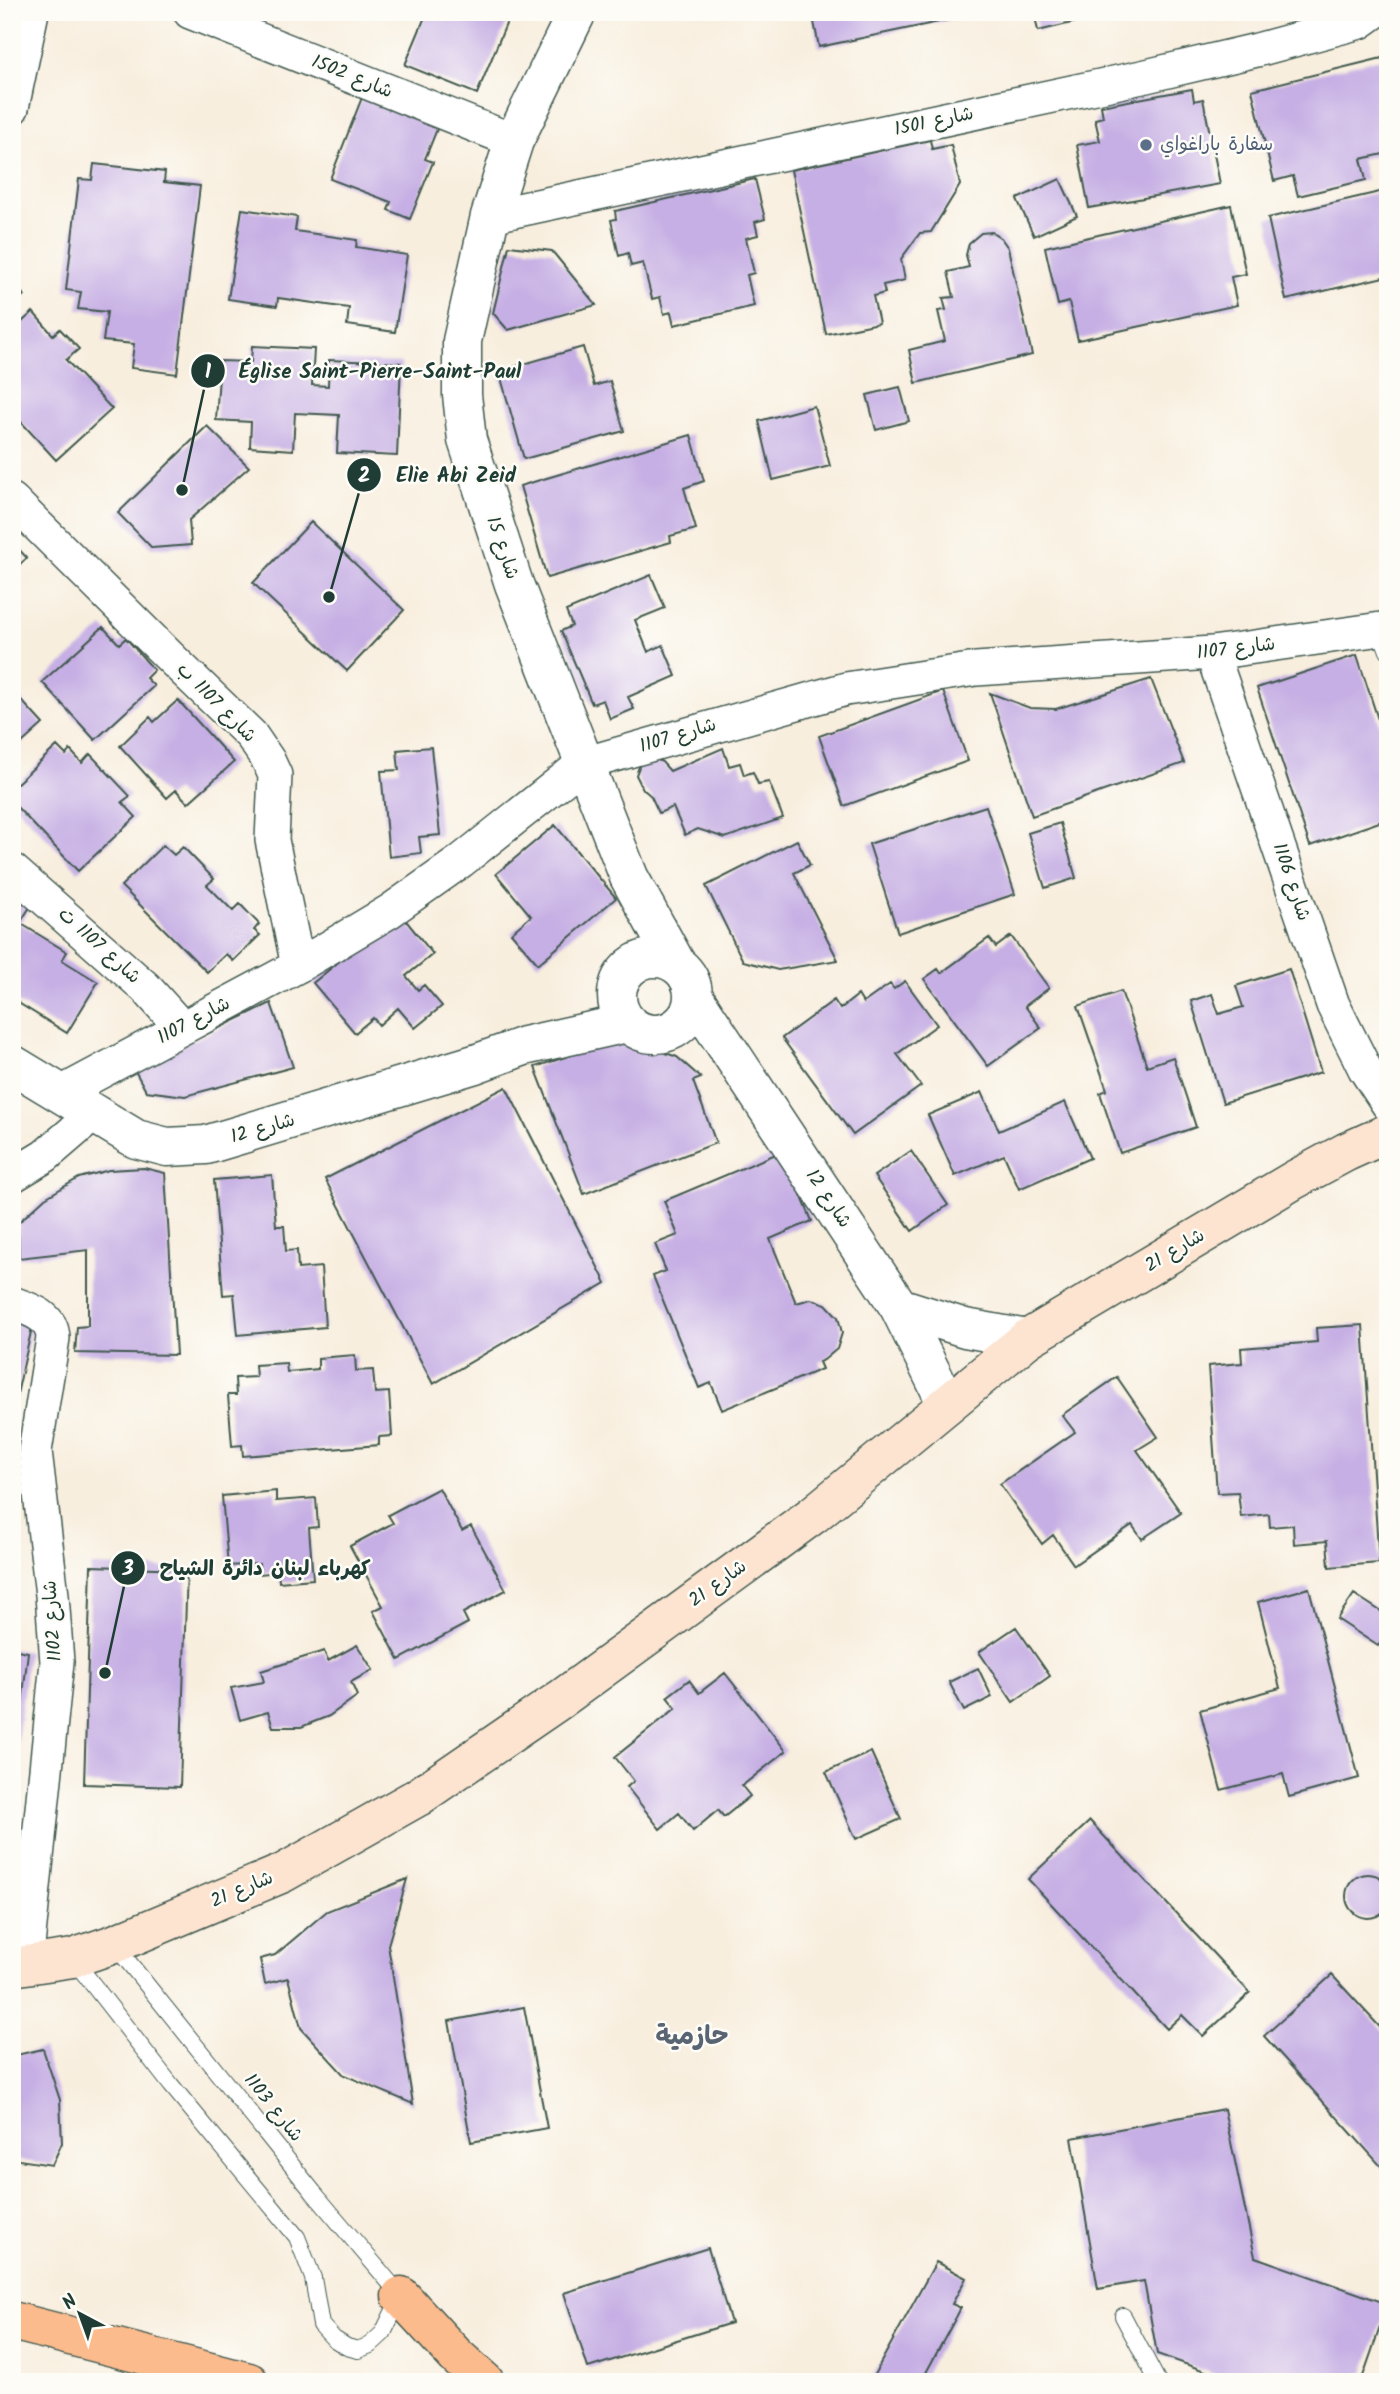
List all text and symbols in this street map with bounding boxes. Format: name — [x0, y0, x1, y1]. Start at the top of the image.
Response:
street label: شارع 1502 — [307, 47, 397, 107]
street label: شارع 1501 — [892, 99, 976, 145]
place label: سفارة باراغواي — [1160, 130, 1273, 160]
marker: سفارة باراغواي — [1138, 137, 1154, 153]
callout: Église Saint-Pierre-Saint-Paul — [190, 350, 536, 392]
text: 1 — [205, 356, 212, 389]
text: Église Saint-Pierre-Saint-Paul — [239, 356, 522, 389]
callout: Elie Abi Zeid — [347, 454, 530, 496]
text: 2 — [358, 460, 370, 493]
text: Elie Abi Zeid — [396, 460, 517, 493]
street label: شارع 15 — [477, 512, 527, 584]
street label: شارع 1107 — [1195, 629, 1277, 669]
street label: شارع 1107 ب — [169, 656, 263, 750]
street label: شارع 1107 — [636, 710, 720, 762]
street label: شارع 1106 — [1264, 839, 1318, 925]
street label: شارع 1107 ت — [51, 900, 147, 992]
street label: شارع 1107 — [152, 989, 236, 1053]
street label: شارع 12 — [227, 1106, 299, 1152]
street label: شارع 12 — [797, 1163, 859, 1235]
street label: شارع 21 — [1139, 1221, 1211, 1281]
callout: كهرباء لبنان دائرة الشياح — [111, 1547, 385, 1589]
text: 3 — [121, 1553, 134, 1586]
text: كهرباء لبنان دائرة الشياح — [159, 1553, 371, 1586]
street label: شارع 21 — [683, 1553, 753, 1615]
street label: شارع 1102 — [35, 1579, 71, 1663]
street label: شارع 21 — [206, 1863, 278, 1917]
district label: حازمية — [655, 2016, 729, 2058]
street label: شارع 1103 — [236, 2067, 310, 2149]
north arrow — [46, 2278, 116, 2348]
text: N — [56, 2287, 85, 2318]

